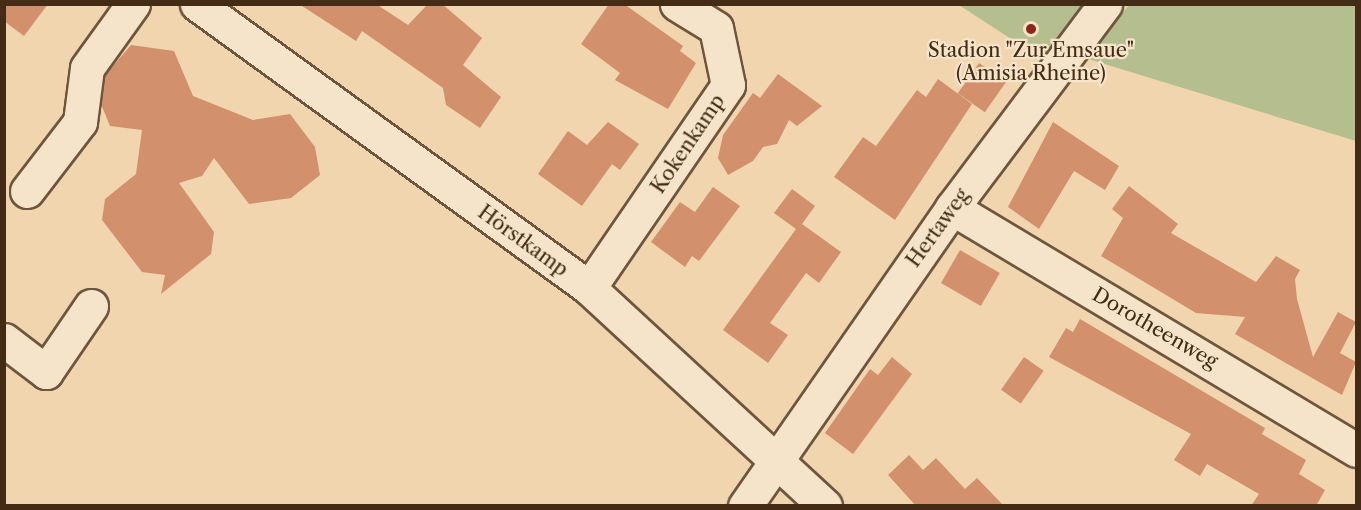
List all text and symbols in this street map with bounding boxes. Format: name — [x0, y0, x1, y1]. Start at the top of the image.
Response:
marker: Stadion "Zur Emsaue" (Amisia Rheine) — [1024, 22, 1038, 36]
place label: Stadion "Zur Emsaue" (Amisia Rheine) — [927, 38, 1135, 85]
street label: Kokenkamp — [646, 90, 730, 198]
street label: Hertaweg — [902, 184, 974, 272]
street label: Hörstkamp — [473, 200, 573, 282]
street label: Dorotheenweg — [1088, 282, 1222, 374]

